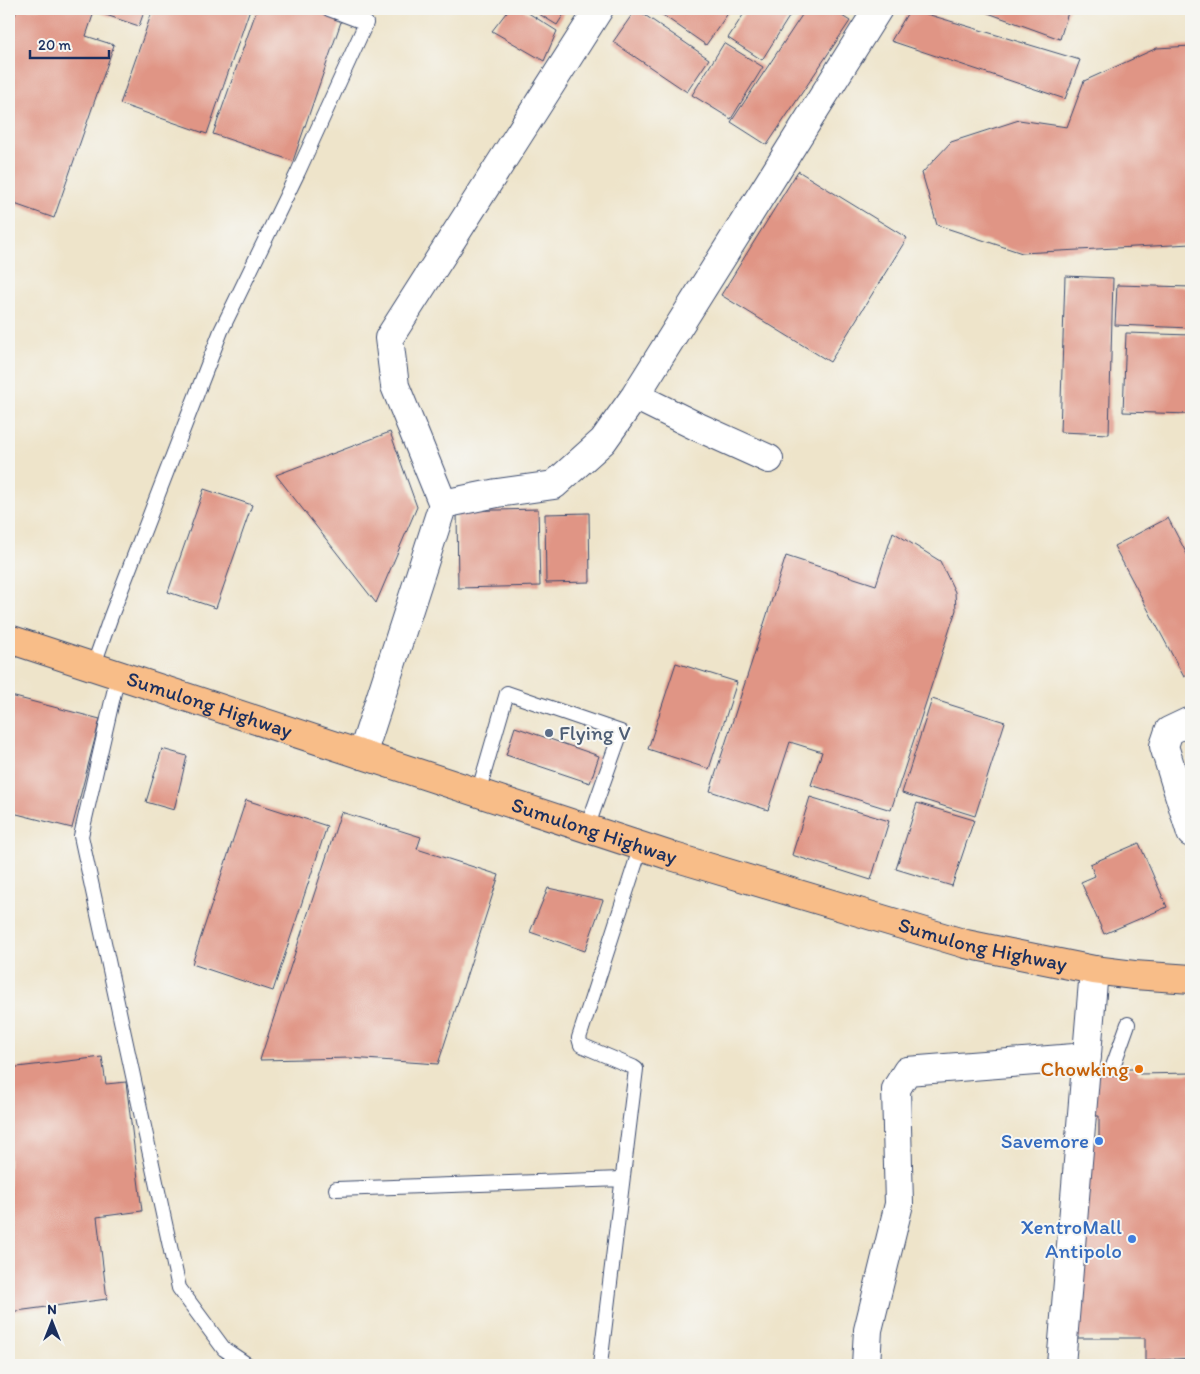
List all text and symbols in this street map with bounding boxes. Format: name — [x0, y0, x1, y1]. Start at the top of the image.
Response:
scale bar — [30, 28, 109, 60]
text: 20 m — [38, 36, 72, 54]
street label: Sumulong Highway — [124, 665, 296, 743]
place label: Flying V — [559, 720, 631, 745]
marker: Flying V — [543, 727, 555, 739]
street label: Sumulong Highway — [508, 792, 680, 869]
street label: Sumulong Highway — [896, 912, 1070, 976]
place label: Chowking — [1040, 1056, 1129, 1081]
marker: Chowking — [1133, 1063, 1145, 1075]
place label: Savemore — [1001, 1128, 1089, 1153]
marker: Savemore — [1093, 1135, 1105, 1147]
place label: XentroMall Antipolo — [1020, 1214, 1122, 1263]
marker: XentroMall Antipolo — [1126, 1233, 1138, 1245]
north arrow — [28, 1296, 78, 1346]
text: N — [47, 1301, 57, 1318]

